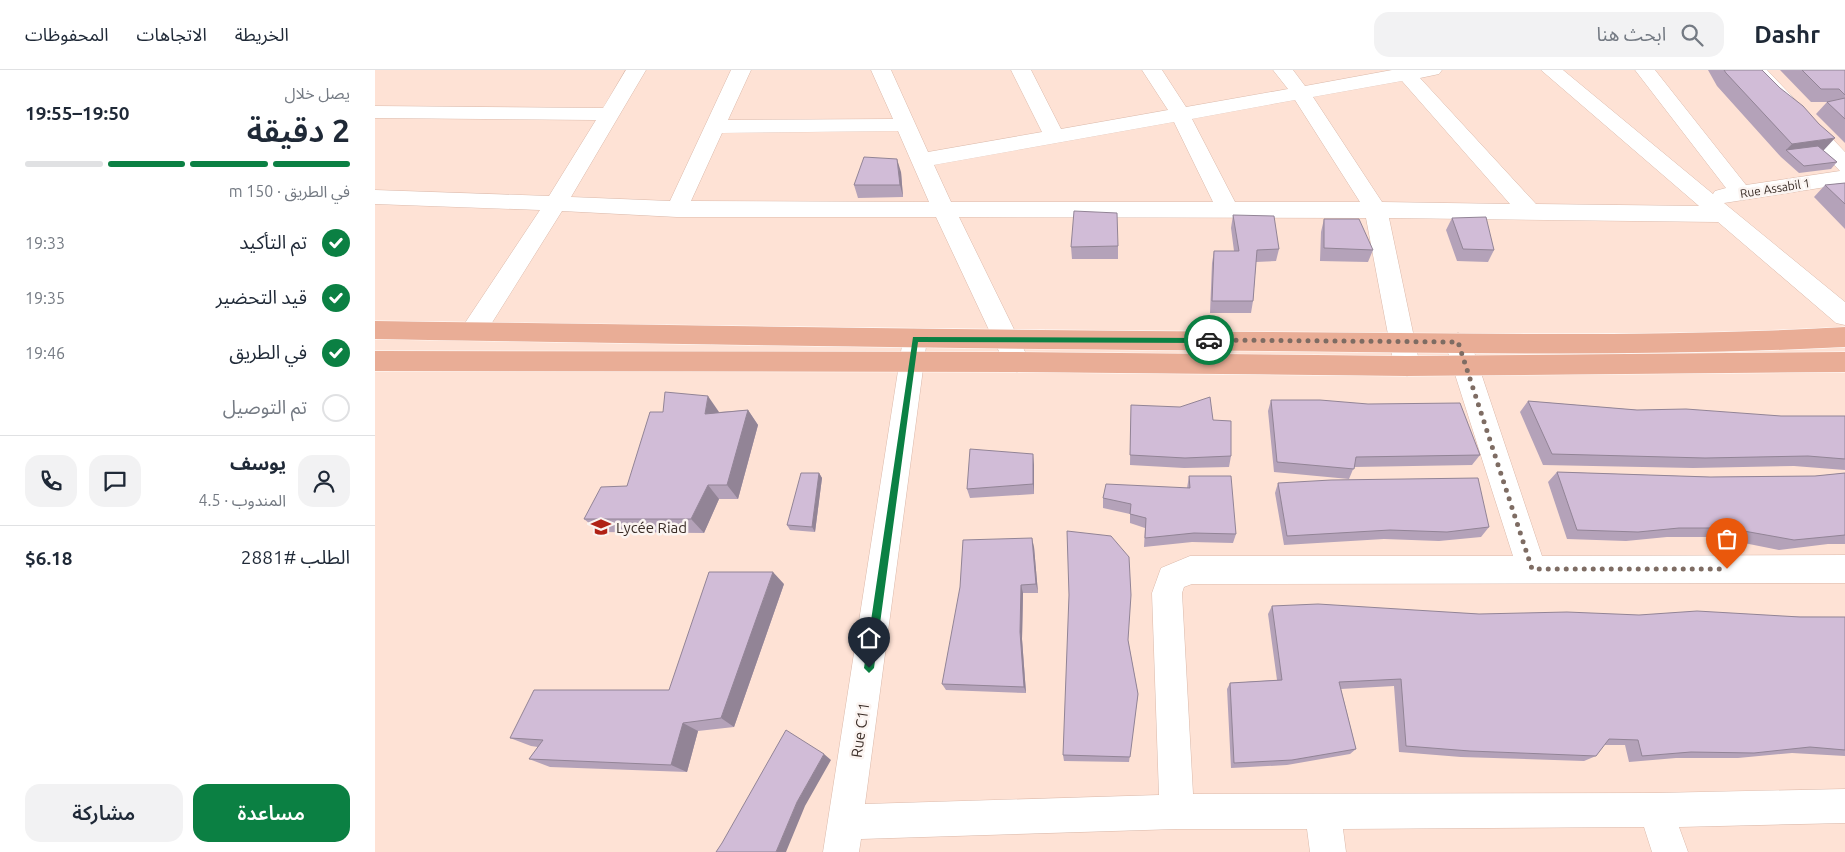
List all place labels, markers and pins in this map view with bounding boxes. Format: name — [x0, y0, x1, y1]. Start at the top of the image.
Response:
school or university icon: Lycée Riad — [590, 516, 612, 538]
pin — [1706, 518, 1748, 569]
place label: Lycée Riad — [616, 519, 687, 536]
pin — [848, 617, 890, 668]

